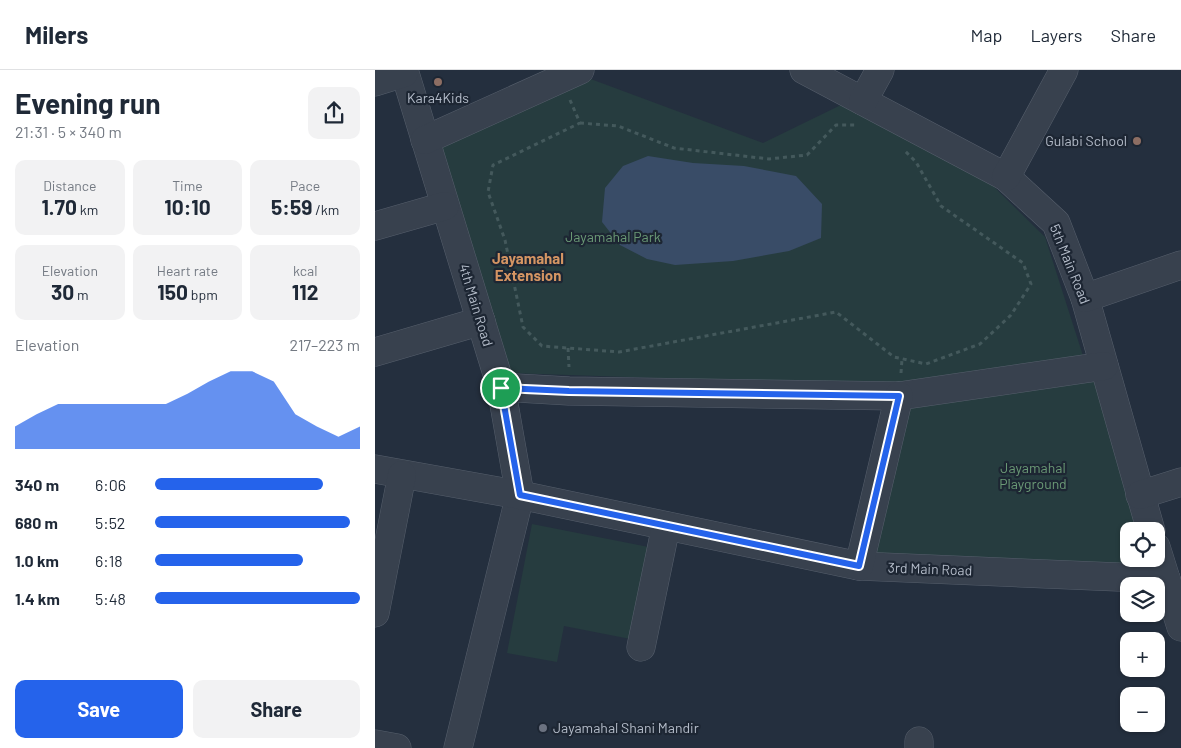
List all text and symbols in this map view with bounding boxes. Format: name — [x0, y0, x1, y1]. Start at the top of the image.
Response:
text: Milers — [25, 20, 88, 49]
text: Map — [970, 24, 1002, 46]
text: Layers — [1030, 24, 1083, 46]
text: Share — [1111, 24, 1156, 46]
marker: Kara4Kids — [432, 76, 444, 88]
text: Evening run — [15, 86, 161, 120]
button: share — [308, 87, 360, 139]
place label: Kara4Kids — [407, 89, 469, 106]
text: 21:31 · 5 × 340 m — [15, 122, 122, 141]
place label: Gulabi School — [1045, 132, 1127, 149]
marker: Gulabi School — [1131, 135, 1143, 147]
text: Distance — [43, 177, 97, 194]
text: Time — [172, 177, 203, 194]
text: Pace — [290, 177, 320, 194]
text: 1.70 — [41, 194, 77, 219]
text: 10:10 — [164, 194, 211, 219]
text: 5:59 — [271, 194, 312, 219]
text: km — [77, 201, 98, 218]
text: /km — [312, 201, 339, 218]
street label: 5th Main Road — [1047, 221, 1094, 306]
park label: Jayamahal Park — [565, 228, 661, 245]
district label: Jayamahal Extension — [492, 249, 564, 284]
text: Elevation — [42, 262, 98, 279]
text: Heart rate — [157, 262, 218, 279]
text: kcal — [293, 262, 317, 279]
street label: 4th Main Road — [456, 262, 497, 348]
text: 30 — [51, 279, 74, 304]
text: 150 — [157, 279, 188, 304]
text: 112 — [292, 279, 319, 304]
text: m — [74, 286, 89, 303]
text: bpm — [188, 286, 218, 303]
text: Elevation — [15, 335, 79, 354]
text: 217–223 m — [290, 335, 360, 354]
pin — [480, 367, 522, 409]
icon: arrive — [487, 374, 515, 402]
park label: Jayamahal Playground — [999, 459, 1067, 492]
text: 340 m — [15, 475, 59, 494]
text: 6:06 — [95, 475, 126, 494]
text: 680 m — [15, 513, 58, 532]
text: 5:52 — [95, 513, 125, 532]
map controls — [1120, 522, 1165, 732]
button: locate — [1120, 522, 1165, 567]
text: 1.0 km — [15, 551, 59, 570]
text: 6:18 — [95, 551, 123, 570]
street label: 3rd Main Road — [887, 559, 973, 578]
button: layers — [1120, 577, 1165, 622]
text: 1.4 km — [15, 589, 60, 608]
text: 5:48 — [95, 589, 126, 608]
button: + — [1120, 632, 1165, 677]
button: Save — [15, 680, 183, 738]
button: Share — [193, 680, 360, 738]
button: − — [1120, 687, 1165, 732]
place label: Jayamahal Shani Mandir — [553, 719, 699, 736]
marker: Jayamahal Shani Mandir — [537, 722, 549, 734]

